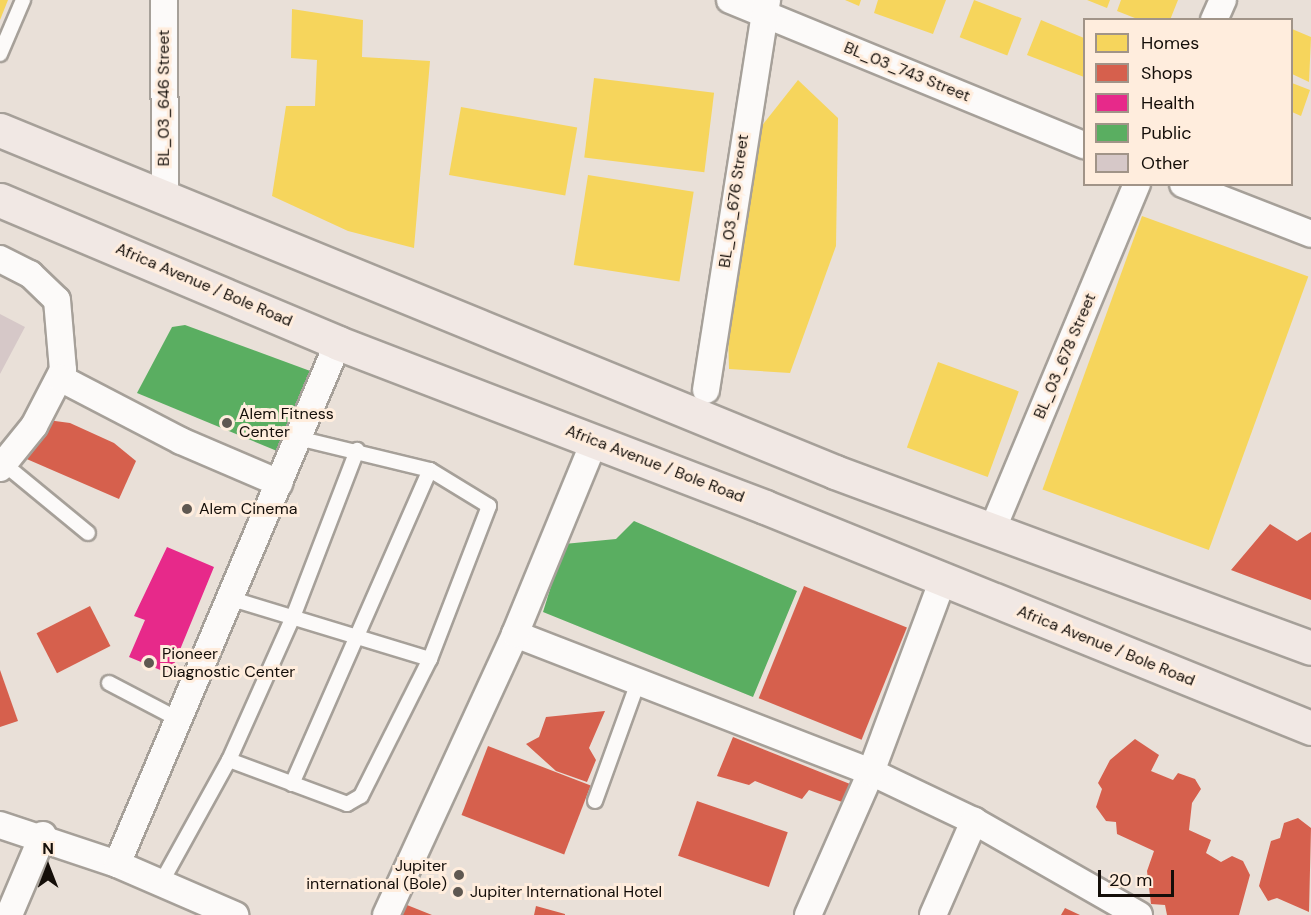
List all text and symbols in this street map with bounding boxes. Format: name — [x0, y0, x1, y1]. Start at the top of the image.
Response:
legend — [1083, 18, 1293, 186]
street label: BL_03_646 Street — [154, 30, 174, 166]
text: Homes — [1141, 31, 1199, 55]
street label: BL_03_743 Street — [841, 38, 973, 106]
text: Shops — [1141, 61, 1193, 85]
text: Health — [1141, 91, 1195, 115]
text: Public — [1141, 121, 1192, 145]
street label: BL_03_676 Street — [715, 133, 753, 269]
text: Other — [1141, 151, 1189, 175]
street label: Africa Avenue / Bole Road — [113, 239, 295, 331]
street label: BL_03_678 Street — [1030, 290, 1100, 422]
place label: Alem Fitness Center — [239, 404, 334, 442]
marker: Alem Fitness Center — [220, 416, 234, 430]
street label: Africa Avenue / Bole Road — [563, 421, 747, 507]
place label: Alem Cinema — [199, 499, 297, 519]
marker: Alem Cinema — [180, 502, 194, 516]
street label: Africa Avenue / Bole Road — [1014, 601, 1198, 691]
place label: Pioneer Diagnostic Center — [162, 644, 295, 682]
marker: Pioneer Diagnostic Center — [140, 654, 158, 672]
north arrow — [18, 837, 78, 897]
text: N — [42, 838, 54, 859]
place label: Jupiter international (Bole) — [306, 856, 447, 894]
scale bar — [1101, 858, 1178, 896]
marker: Jupiter international (Bole) — [452, 868, 466, 882]
text: 20 m — [1109, 868, 1152, 892]
place label: Jupiter International Hotel — [470, 882, 662, 902]
marker: Jupiter International Hotel — [451, 885, 465, 899]

